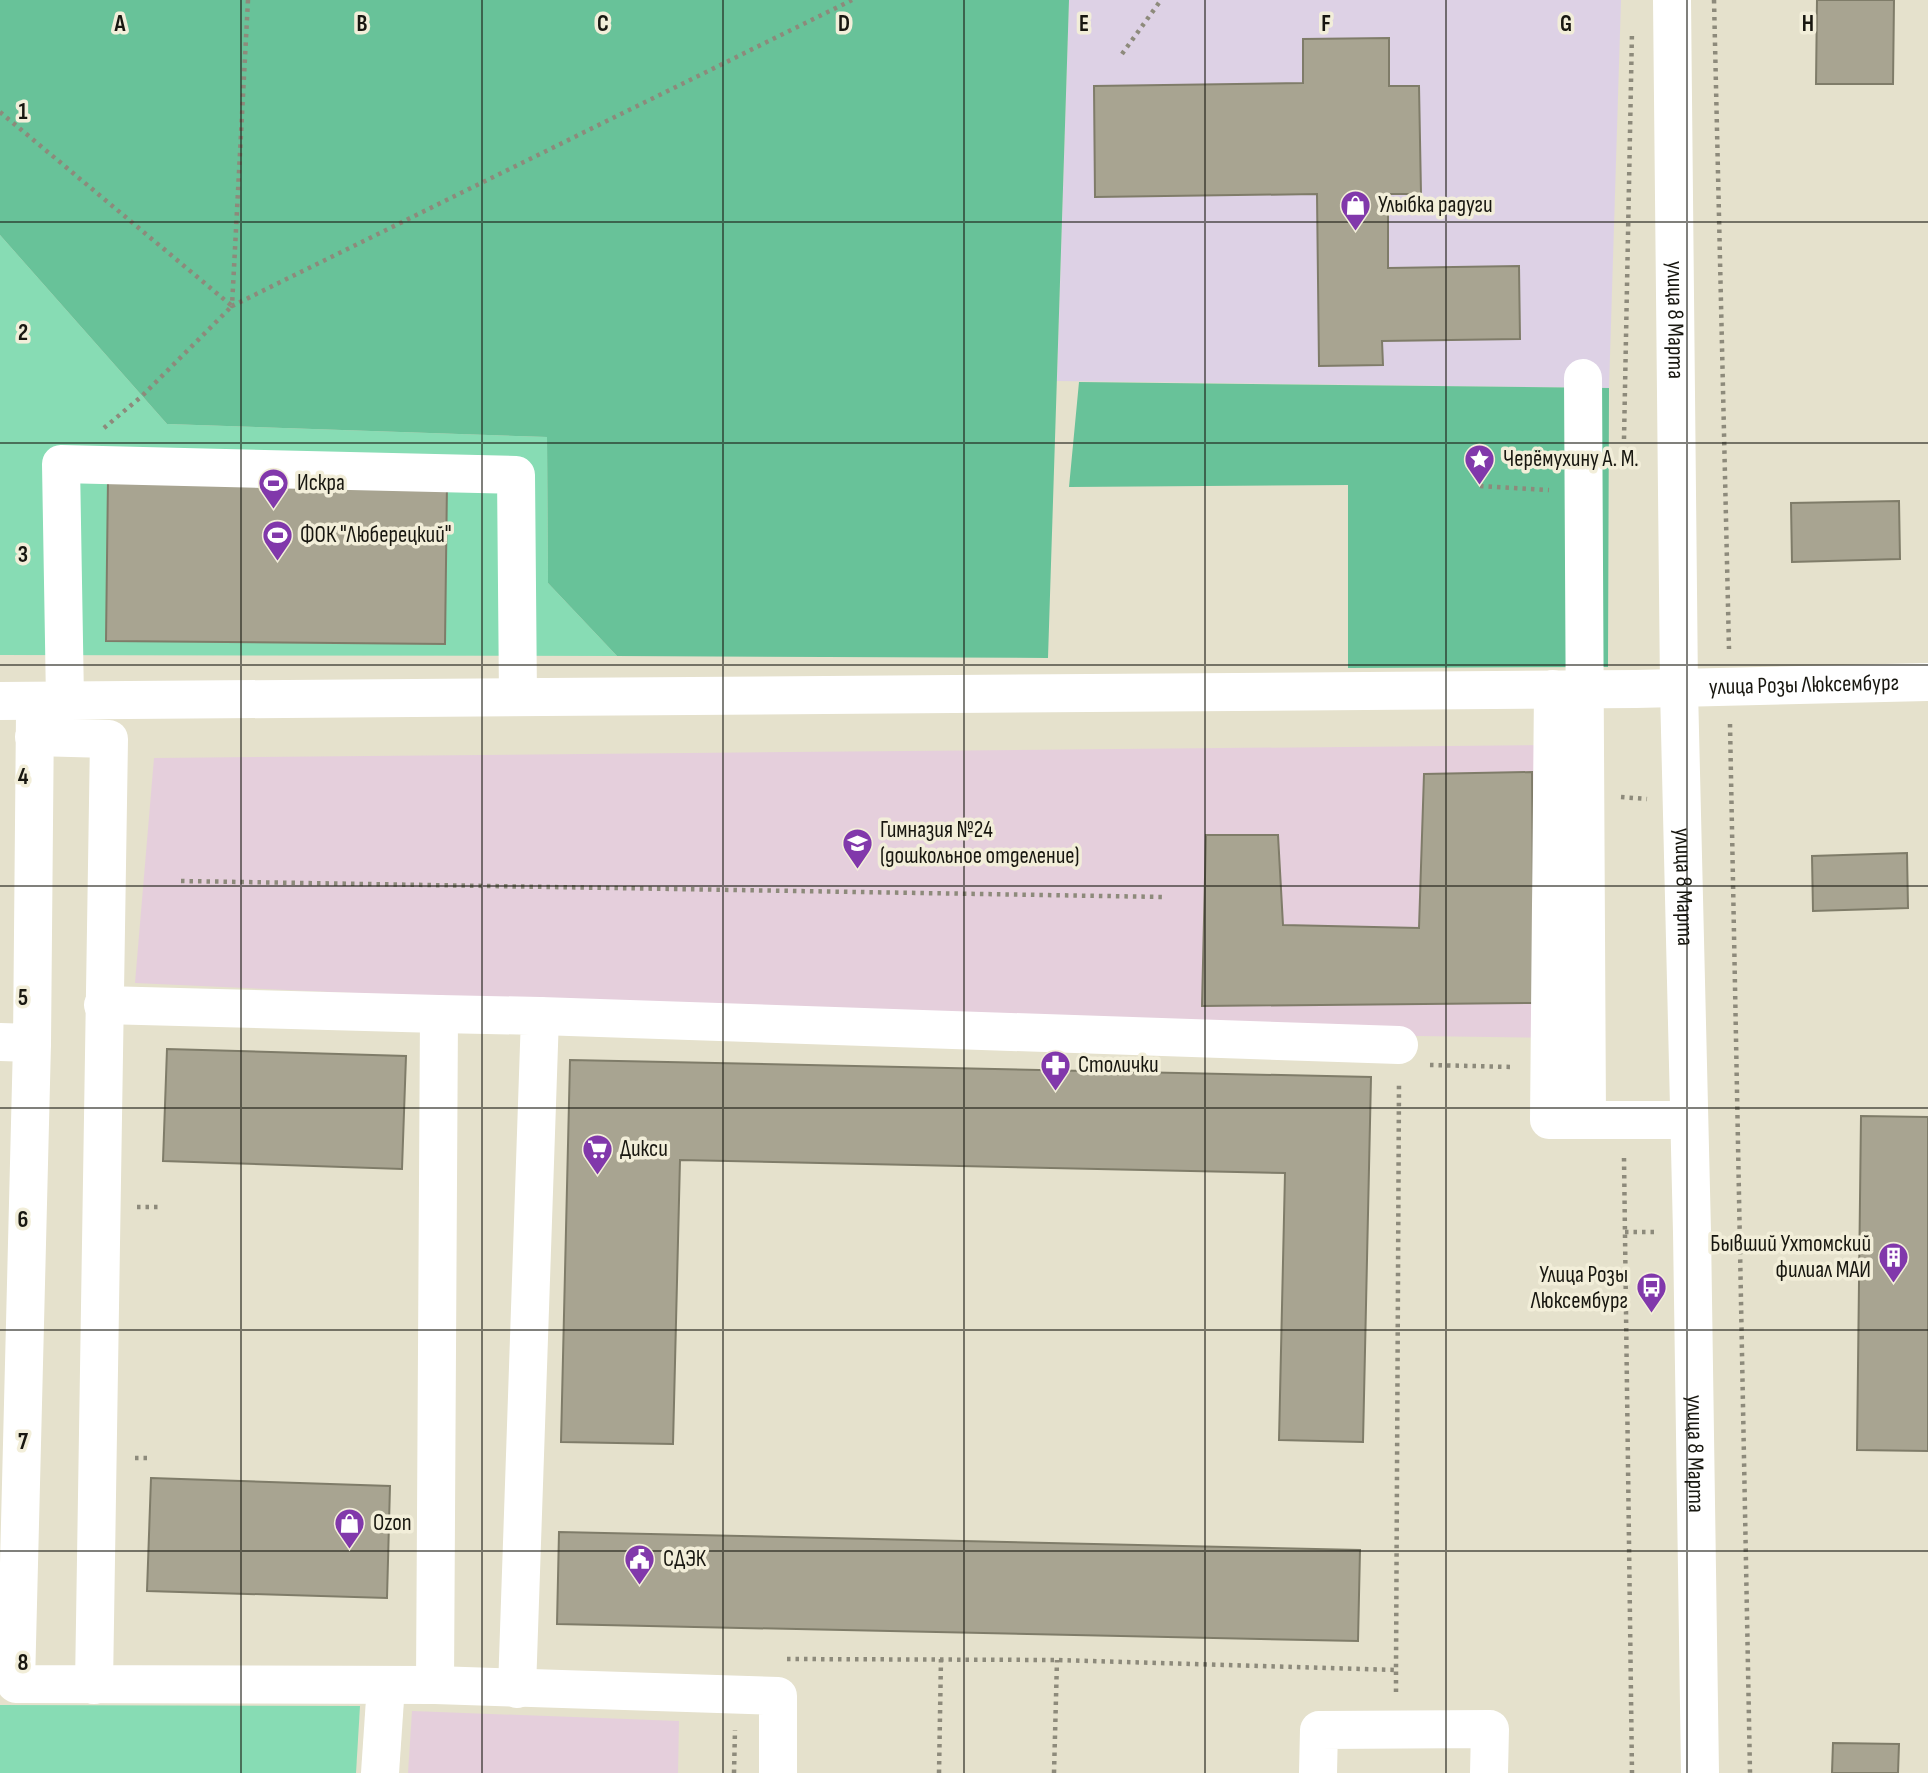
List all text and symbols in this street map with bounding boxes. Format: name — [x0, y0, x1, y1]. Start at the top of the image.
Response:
text: A — [114, 10, 127, 38]
text: B — [357, 10, 368, 38]
text: C — [597, 10, 609, 38]
text: D — [838, 10, 850, 38]
text: E — [1079, 10, 1089, 38]
text: F — [1321, 10, 1331, 38]
text: G — [1560, 10, 1572, 38]
text: H — [1802, 10, 1814, 38]
text: 1 — [18, 98, 28, 126]
shop icon: Улыбка радуги — [1338, 188, 1372, 232]
place label: Улыбка радуги — [1378, 191, 1493, 219]
street label: улица 8 Марта — [1661, 261, 1690, 379]
text: 2 — [18, 319, 28, 347]
place icon: Черёмухину А. М. — [1463, 442, 1497, 486]
place label: Черёмухину А. М. — [1503, 445, 1639, 473]
sports icon: Искра — [257, 466, 291, 510]
place label: Искра — [297, 469, 345, 497]
sports icon: ФОК "Люберецкий" — [260, 518, 294, 562]
place label: ФОК "Люберецкий" — [300, 521, 452, 549]
text: 3 — [18, 541, 28, 569]
street label: улица Розы Люксембург — [1708, 669, 1899, 701]
text: 4 — [18, 763, 29, 791]
place label: Гимназия №24 (дошкольное отделение) — [880, 816, 1080, 870]
school or university icon: Гимназия №24 (дошкольное отделение) — [840, 826, 874, 870]
street label: улица 8 Марта — [1668, 828, 1699, 946]
text: 5 — [18, 984, 28, 1012]
pharmacy icon: Столички — [1038, 1048, 1072, 1092]
place label: Столички — [1078, 1051, 1159, 1079]
supermarket icon: Дикси — [580, 1132, 614, 1176]
place label: Дикси — [620, 1135, 668, 1163]
text: 6 — [18, 1206, 28, 1234]
place label: Бывший Ухтомский филиал МАИ — [1710, 1230, 1871, 1284]
building icon: Бывший Ухтомский филиал МАИ — [1877, 1240, 1911, 1284]
place label: Улица Розы Люксембург — [1530, 1261, 1628, 1315]
bus stop icon: Улица Розы Люксембург — [1634, 1271, 1668, 1315]
street label: улица 8 Марта — [1680, 1395, 1710, 1513]
text: 7 — [18, 1428, 28, 1456]
shop icon: Ozon — [333, 1506, 367, 1550]
place label: Ozon — [373, 1509, 412, 1537]
public building icon: СДЭК — [623, 1542, 657, 1586]
place label: СДЭК — [663, 1545, 707, 1573]
text: 8 — [18, 1649, 29, 1677]

